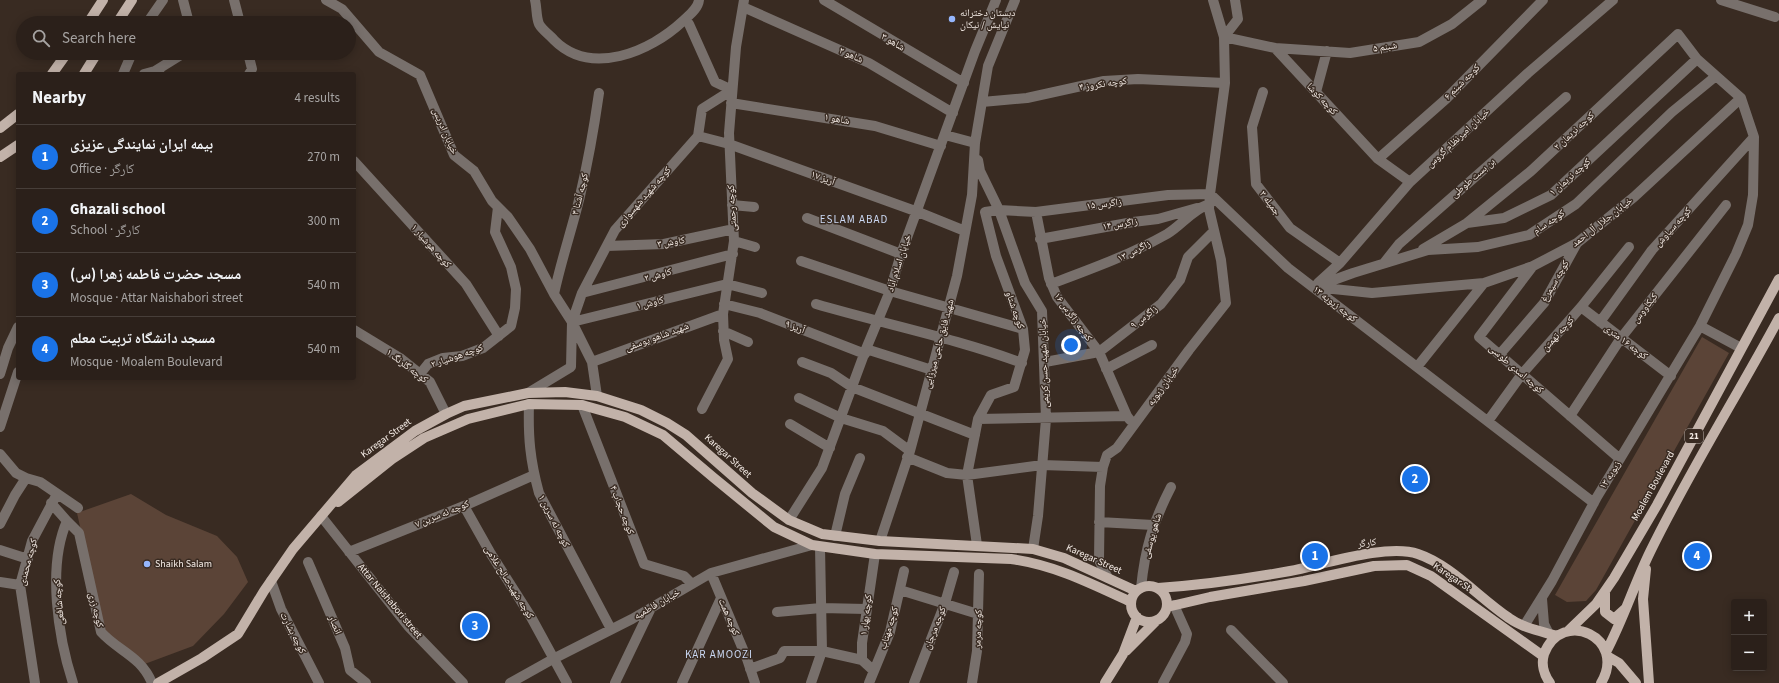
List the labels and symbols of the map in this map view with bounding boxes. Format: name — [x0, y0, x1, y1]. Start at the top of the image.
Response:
place label: دبستان دخترانه نیایش / نیکان — [960, 6, 1015, 32]
marker: دبستان دخترانه نیایش / نیکان — [947, 14, 957, 24]
street label: شاهو ۳ — [879, 30, 908, 55]
street label: شبنم ۵ — [1372, 38, 1398, 56]
street label: شاهو ۲ — [837, 43, 866, 67]
street label: کوچه شبنم ۶ — [1441, 61, 1483, 103]
street label: کوچه نکروز ۴ — [1078, 74, 1128, 94]
street label: کوچه کوشا — [1303, 80, 1341, 118]
street label: خیابان ادریس — [429, 105, 462, 157]
street label: خیابان امیرنظام گروس — [1423, 105, 1493, 171]
street label: کوچه نریمان ۲ — [1551, 109, 1597, 153]
street label: شاهو ۱ — [823, 110, 851, 128]
street label: بن بست طوطی — [1448, 155, 1498, 201]
street label: کوچه نریمان ۱ — [1546, 155, 1594, 199]
street label: کوچه شهید شهسواری — [614, 164, 674, 230]
street label: آریز ۱۷ — [809, 167, 837, 189]
street label: کوچه آشنا ۴ — [568, 172, 592, 216]
street label: کوچه رحمتی — [724, 184, 740, 232]
street label: جمیله ۳ — [1256, 188, 1284, 219]
street label: خیابان جلال آل احمد — [1569, 193, 1636, 250]
street label: زاگرس ۱۵ — [1086, 195, 1123, 213]
street label: کوچه سیاوش — [1651, 204, 1695, 250]
street label: کوچه سام — [1530, 206, 1568, 238]
district label: ESLAM ABAD — [820, 212, 888, 227]
street label: زاگرس ۱۴ — [1101, 214, 1139, 234]
street label: کوچه هوشیار ۱ — [408, 221, 454, 271]
street label: خیابان اسلام آباد — [883, 232, 915, 293]
street label: کاوش ۳ — [656, 233, 686, 251]
street label: زاگرس ۱۳ — [1115, 237, 1153, 265]
street label: کوچه سیمرغ — [1537, 258, 1573, 304]
street label: کاوش ۲ — [643, 265, 673, 285]
street label: کوچه زیویه ۱۳ — [1310, 282, 1360, 326]
street label: کوچه شتاو — [1002, 289, 1028, 331]
street label: کوچه زاگرس ۱۶ — [1051, 290, 1095, 344]
street label: کیکاووس — [1629, 290, 1661, 326]
street label: کاوش ۱ — [635, 293, 665, 313]
street label: شهید فایق حاجی میرزایی — [920, 297, 958, 390]
street label: زاگرس ۹ — [1127, 302, 1161, 332]
street label: کوچه تهمتن — [1539, 314, 1577, 354]
street label: آریز ۹ — [783, 317, 807, 337]
street label: خیابان شهید حسن کریمی — [1035, 317, 1053, 408]
street label: شهید شاهو یوسفی — [623, 319, 691, 355]
street label: کوچه ۱۶ متری — [1601, 321, 1651, 363]
your location — [1061, 335, 1081, 355]
street label: کوچه هوشیار ۲ — [429, 341, 485, 371]
street label: کوچه اسدی طوسی — [1486, 341, 1546, 397]
street label: کوچه گلرنگ ۱ — [383, 346, 431, 386]
street label: خیابان زیویه — [1144, 363, 1182, 409]
street label: Karegar Street — [358, 414, 415, 461]
road number: 21 — [1685, 429, 1703, 443]
street label: Karegar Street — [701, 431, 755, 482]
street label: Moalem Boulevard — [1628, 448, 1678, 524]
street label: زیویه ۱۳ — [1596, 458, 1624, 492]
pin: 2 — [1402, 464, 1428, 494]
street label: کوچه حجاب ۴ — [606, 483, 638, 537]
street label: کوچه ئه سرین ۱ — [535, 492, 573, 550]
street label: کوچه ئه سرین ۷ — [413, 497, 471, 531]
street label: شاهو یوسفی — [1139, 511, 1165, 560]
street label: کارگر — [1356, 535, 1377, 551]
street label: کوچه محمدی — [15, 537, 41, 587]
street label: Karegar Street — [1064, 541, 1125, 578]
pin: 1 — [1302, 541, 1328, 571]
pin: 4 — [1684, 541, 1710, 571]
street label: کوچه شهیدصالح غلامی — [481, 543, 537, 621]
place label: Shaikh Salam — [155, 557, 212, 571]
marker: Shaikh Salam — [142, 559, 152, 569]
street label: Karegar St — [1430, 559, 1474, 595]
street label: Attar Naishabori street — [355, 561, 426, 642]
street label: کوچه شافعی — [50, 578, 68, 626]
street label: خیابان فاطمیه — [631, 585, 683, 623]
street label: کوچه زری — [85, 591, 107, 629]
street label: کوچه بهار ۱ — [857, 594, 875, 636]
street label: کوچه همت — [715, 596, 743, 638]
street label: کوچه مرجان — [920, 604, 950, 652]
street label: کوچه مهتاب — [876, 605, 902, 651]
street label: کوچه مرمر — [970, 609, 986, 650]
street label: کوچه بشارت — [277, 610, 309, 656]
pin: 3 — [462, 611, 488, 641]
street label: انصار — [324, 612, 345, 637]
district label: KAR AMOOZI — [685, 647, 753, 662]

